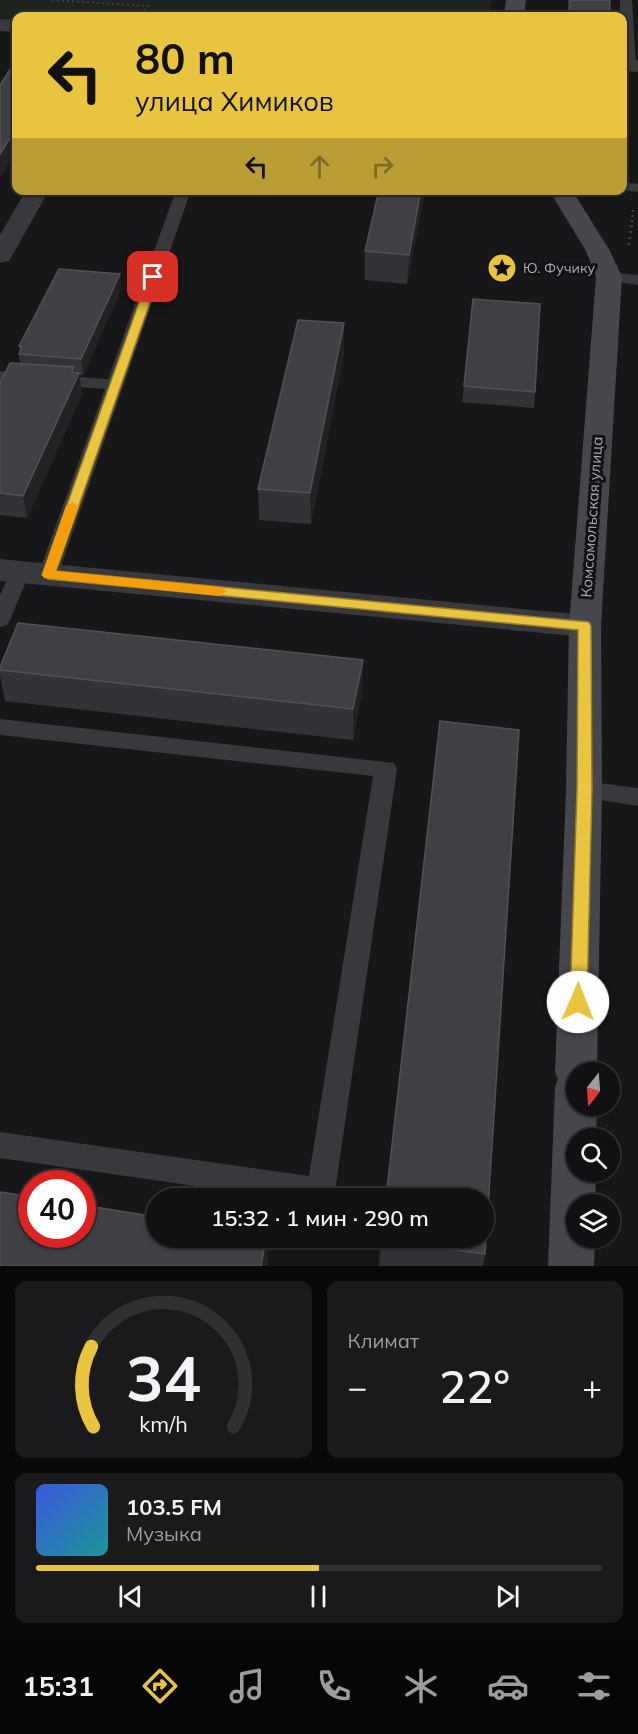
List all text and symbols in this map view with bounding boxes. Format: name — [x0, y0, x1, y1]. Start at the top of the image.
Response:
text: 80 m — [135, 32, 235, 85]
icon: left — [36, 36, 114, 114]
text: улица Химиков — [135, 84, 334, 118]
icon: left — [240, 150, 273, 183]
icon: ahead — [303, 150, 336, 183]
icon: right — [366, 150, 399, 183]
pin — [127, 251, 178, 302]
place icon: Ю. Фучику — [486, 252, 518, 284]
place label: Ю. Фучику — [523, 259, 595, 277]
icon: arrive — [136, 260, 169, 293]
street label: Комсомольская улица — [576, 436, 607, 598]
position arrow — [546, 970, 610, 1034]
north arrow — [566, 1062, 620, 1116]
map controls — [566, 1062, 620, 1248]
button: search — [566, 1128, 620, 1182]
speed limit sign: 40 — [18, 1170, 96, 1248]
button: layers — [566, 1194, 620, 1248]
text: 15:32 · 1 мин · 290 m — [211, 1204, 429, 1232]
text: Климат — [348, 1328, 419, 1353]
text: 34 — [126, 1338, 201, 1417]
text: 22° — [439, 1358, 510, 1414]
text: − — [348, 1366, 367, 1407]
text: + — [582, 1366, 602, 1407]
text: km/h — [139, 1410, 187, 1437]
text: 103.5 FM — [126, 1493, 222, 1521]
text: Музыка — [126, 1521, 202, 1546]
icon: previous — [114, 1580, 147, 1613]
icon: pause — [302, 1580, 335, 1613]
icon: next — [491, 1580, 524, 1613]
icon: directions — [139, 1665, 181, 1707]
icon: music — [226, 1665, 268, 1707]
icon: phone — [313, 1665, 355, 1707]
icon: climate — [400, 1665, 442, 1707]
icon: car — [487, 1665, 529, 1707]
icon: filters — [573, 1665, 615, 1707]
text: 15:31 — [22, 1669, 94, 1703]

